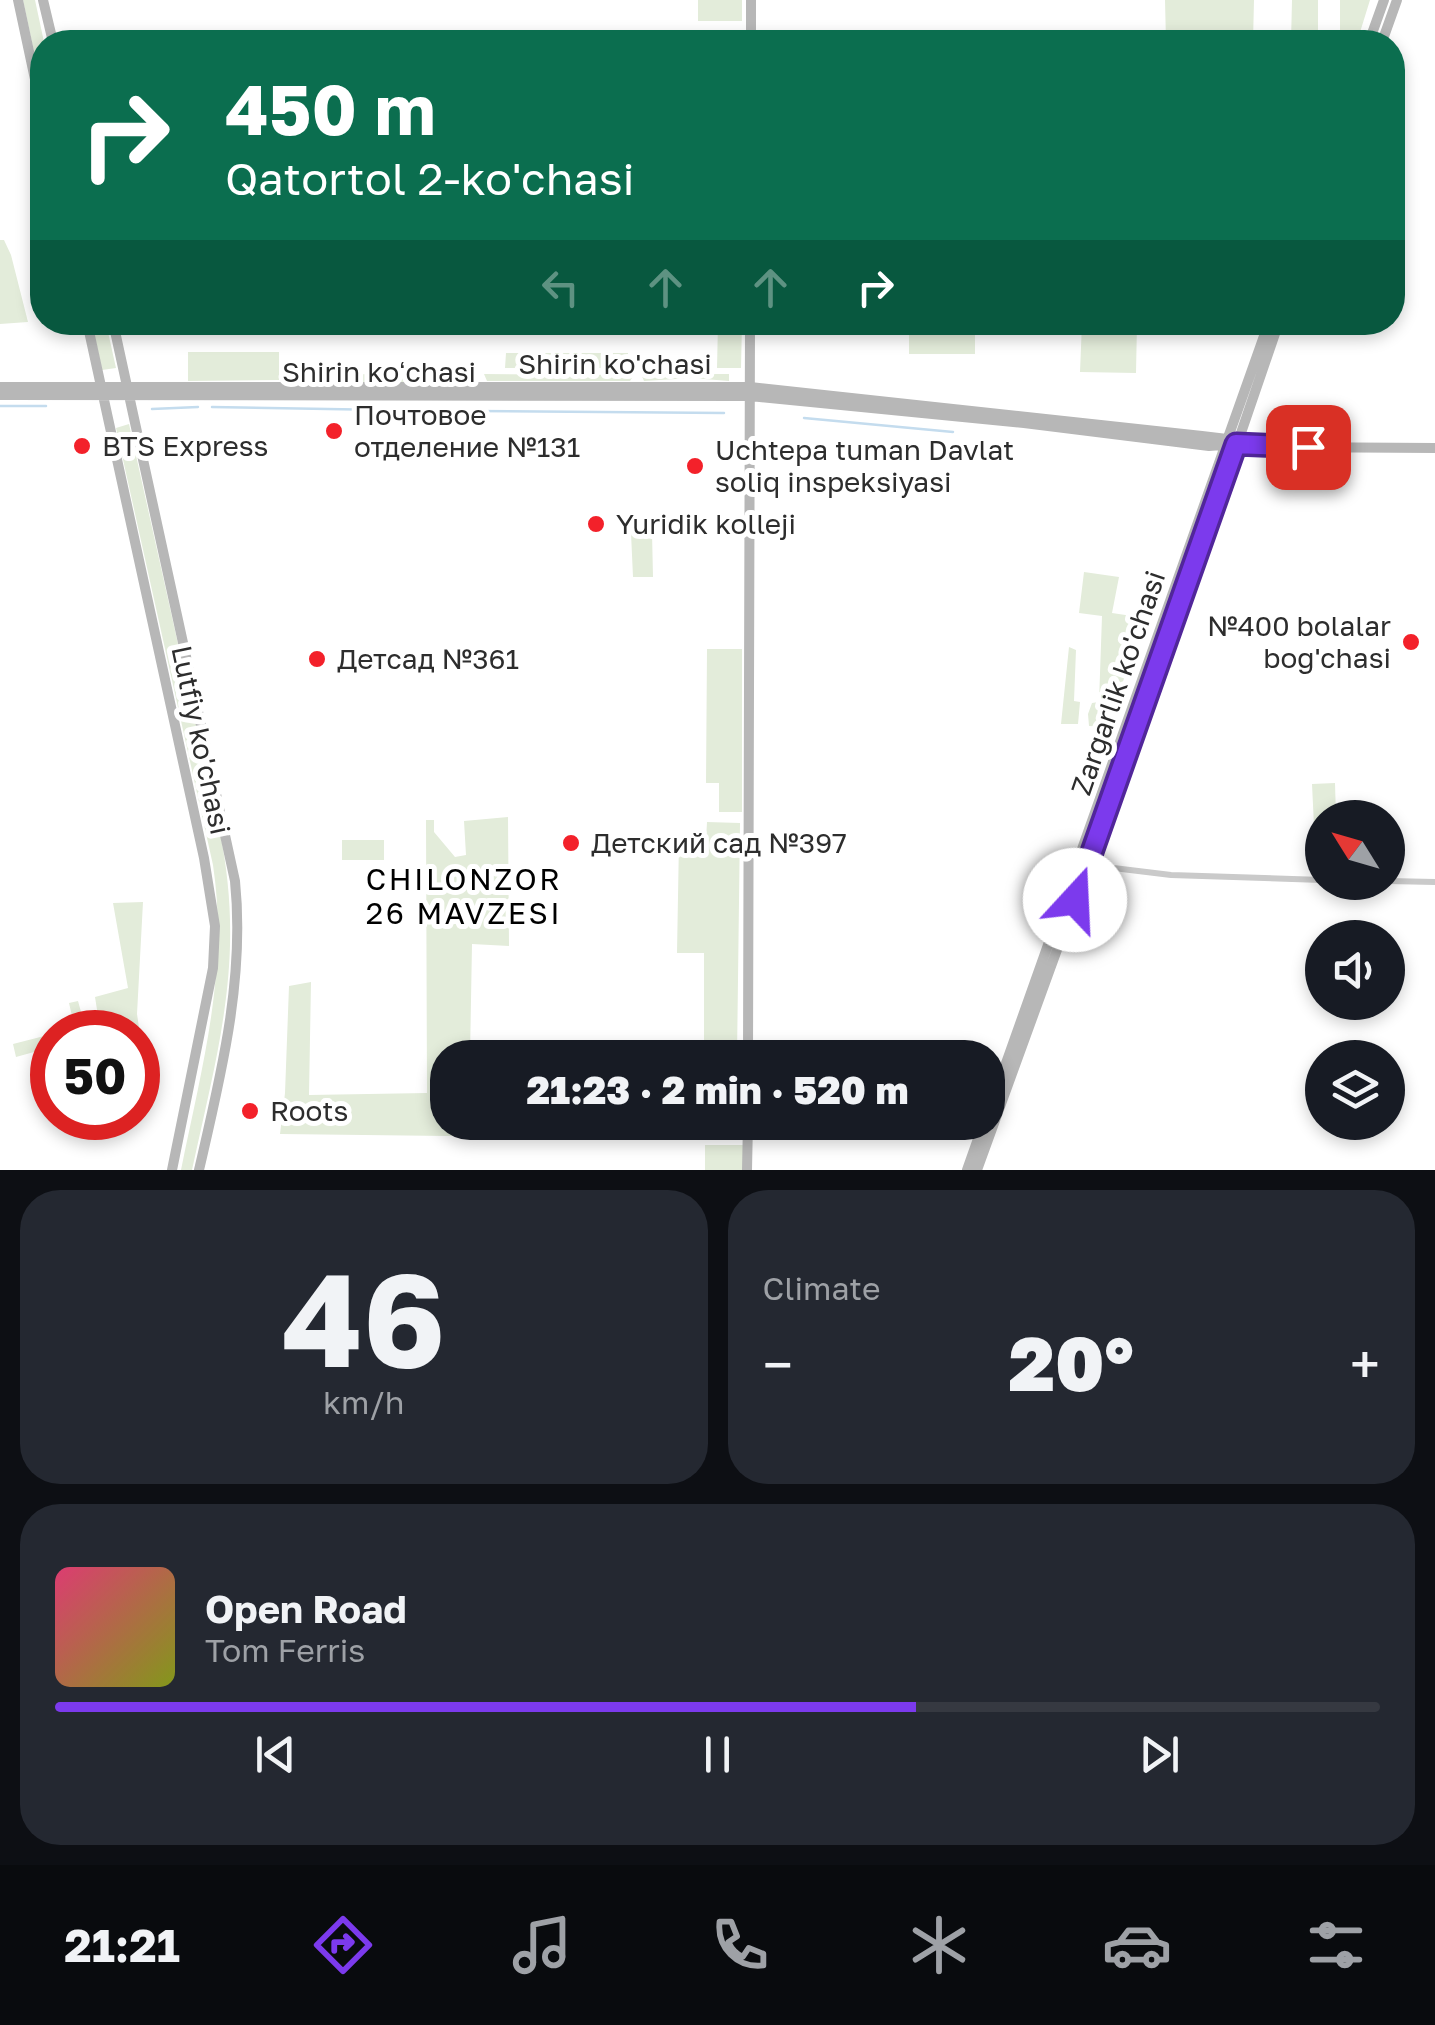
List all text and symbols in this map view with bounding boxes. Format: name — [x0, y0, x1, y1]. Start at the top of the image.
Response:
text: 450 m — [225, 66, 436, 150]
icon: right — [60, 70, 190, 200]
text: Qatortol 2-ko'chasi — [225, 151, 635, 205]
icon: left — [533, 260, 588, 315]
icon: ahead — [638, 260, 693, 315]
icon: ahead — [743, 260, 798, 315]
icon: right — [848, 260, 903, 315]
street label: Shirin ko'chasi — [518, 347, 712, 380]
street label: Shirin koʻchasi — [282, 355, 476, 388]
place label: Почтовое отделение №131 — [354, 398, 580, 463]
pin — [1266, 405, 1351, 490]
marker: Почтовое отделение №131 — [323, 420, 345, 442]
icon: arrive — [1281, 420, 1336, 475]
place label: BTS Express — [102, 429, 268, 462]
place label: Uchtepa tuman Davlat soliq inspeksiyasi — [715, 433, 1014, 498]
marker: BTS Express — [71, 435, 93, 457]
marker: Uchtepa tuman Davlat soliq inspeksiyasi — [684, 455, 706, 477]
place label: Yuridik kolleji — [616, 507, 796, 540]
marker: Yuridik kolleji — [585, 513, 607, 535]
street label: Zargarlik ko'chasi — [1064, 566, 1171, 799]
place label: №400 bolalar bog'chasi — [1207, 609, 1391, 674]
marker: №400 bolalar bog'chasi — [1400, 631, 1422, 653]
street label: Lutfiy ko'chasi — [165, 642, 238, 837]
place label: Детсад №361 — [337, 642, 519, 675]
marker: Детсад №361 — [306, 648, 328, 670]
north arrow — [1305, 800, 1405, 900]
map controls — [1305, 800, 1405, 1140]
place label: Детский сад №397 — [591, 826, 847, 859]
marker: Детский сад №397 — [560, 832, 582, 854]
position arrow — [1023, 848, 1127, 952]
district label: CHILONZOR 26 MAVZESI — [366, 861, 562, 931]
button: sound — [1305, 920, 1405, 1020]
speed limit sign: 50 — [30, 1010, 160, 1140]
button: layers — [1305, 1040, 1405, 1140]
text: 21:23 · 2 min · 520 m — [527, 1067, 908, 1112]
place label: Roots — [270, 1094, 348, 1127]
marker: Roots — [239, 1100, 261, 1122]
text: 46 — [282, 1240, 446, 1396]
text: Climate — [763, 1269, 881, 1307]
text: 20° — [1009, 1317, 1134, 1408]
text: − — [763, 1331, 793, 1397]
text: + — [1350, 1331, 1380, 1397]
text: km/h — [323, 1383, 404, 1421]
text: Open Road — [205, 1586, 407, 1631]
text: Tom Ferris — [205, 1631, 365, 1669]
icon: previous — [248, 1727, 303, 1782]
icon: pause — [690, 1727, 745, 1782]
icon: next — [1132, 1727, 1187, 1782]
icon: directions — [308, 1910, 378, 1980]
icon: music — [507, 1910, 577, 1980]
icon: phone — [705, 1910, 775, 1980]
icon: climate — [904, 1910, 974, 1980]
icon: car — [1102, 1910, 1172, 1980]
icon: filters — [1301, 1910, 1371, 1980]
text: 21:21 — [64, 1918, 180, 1972]

